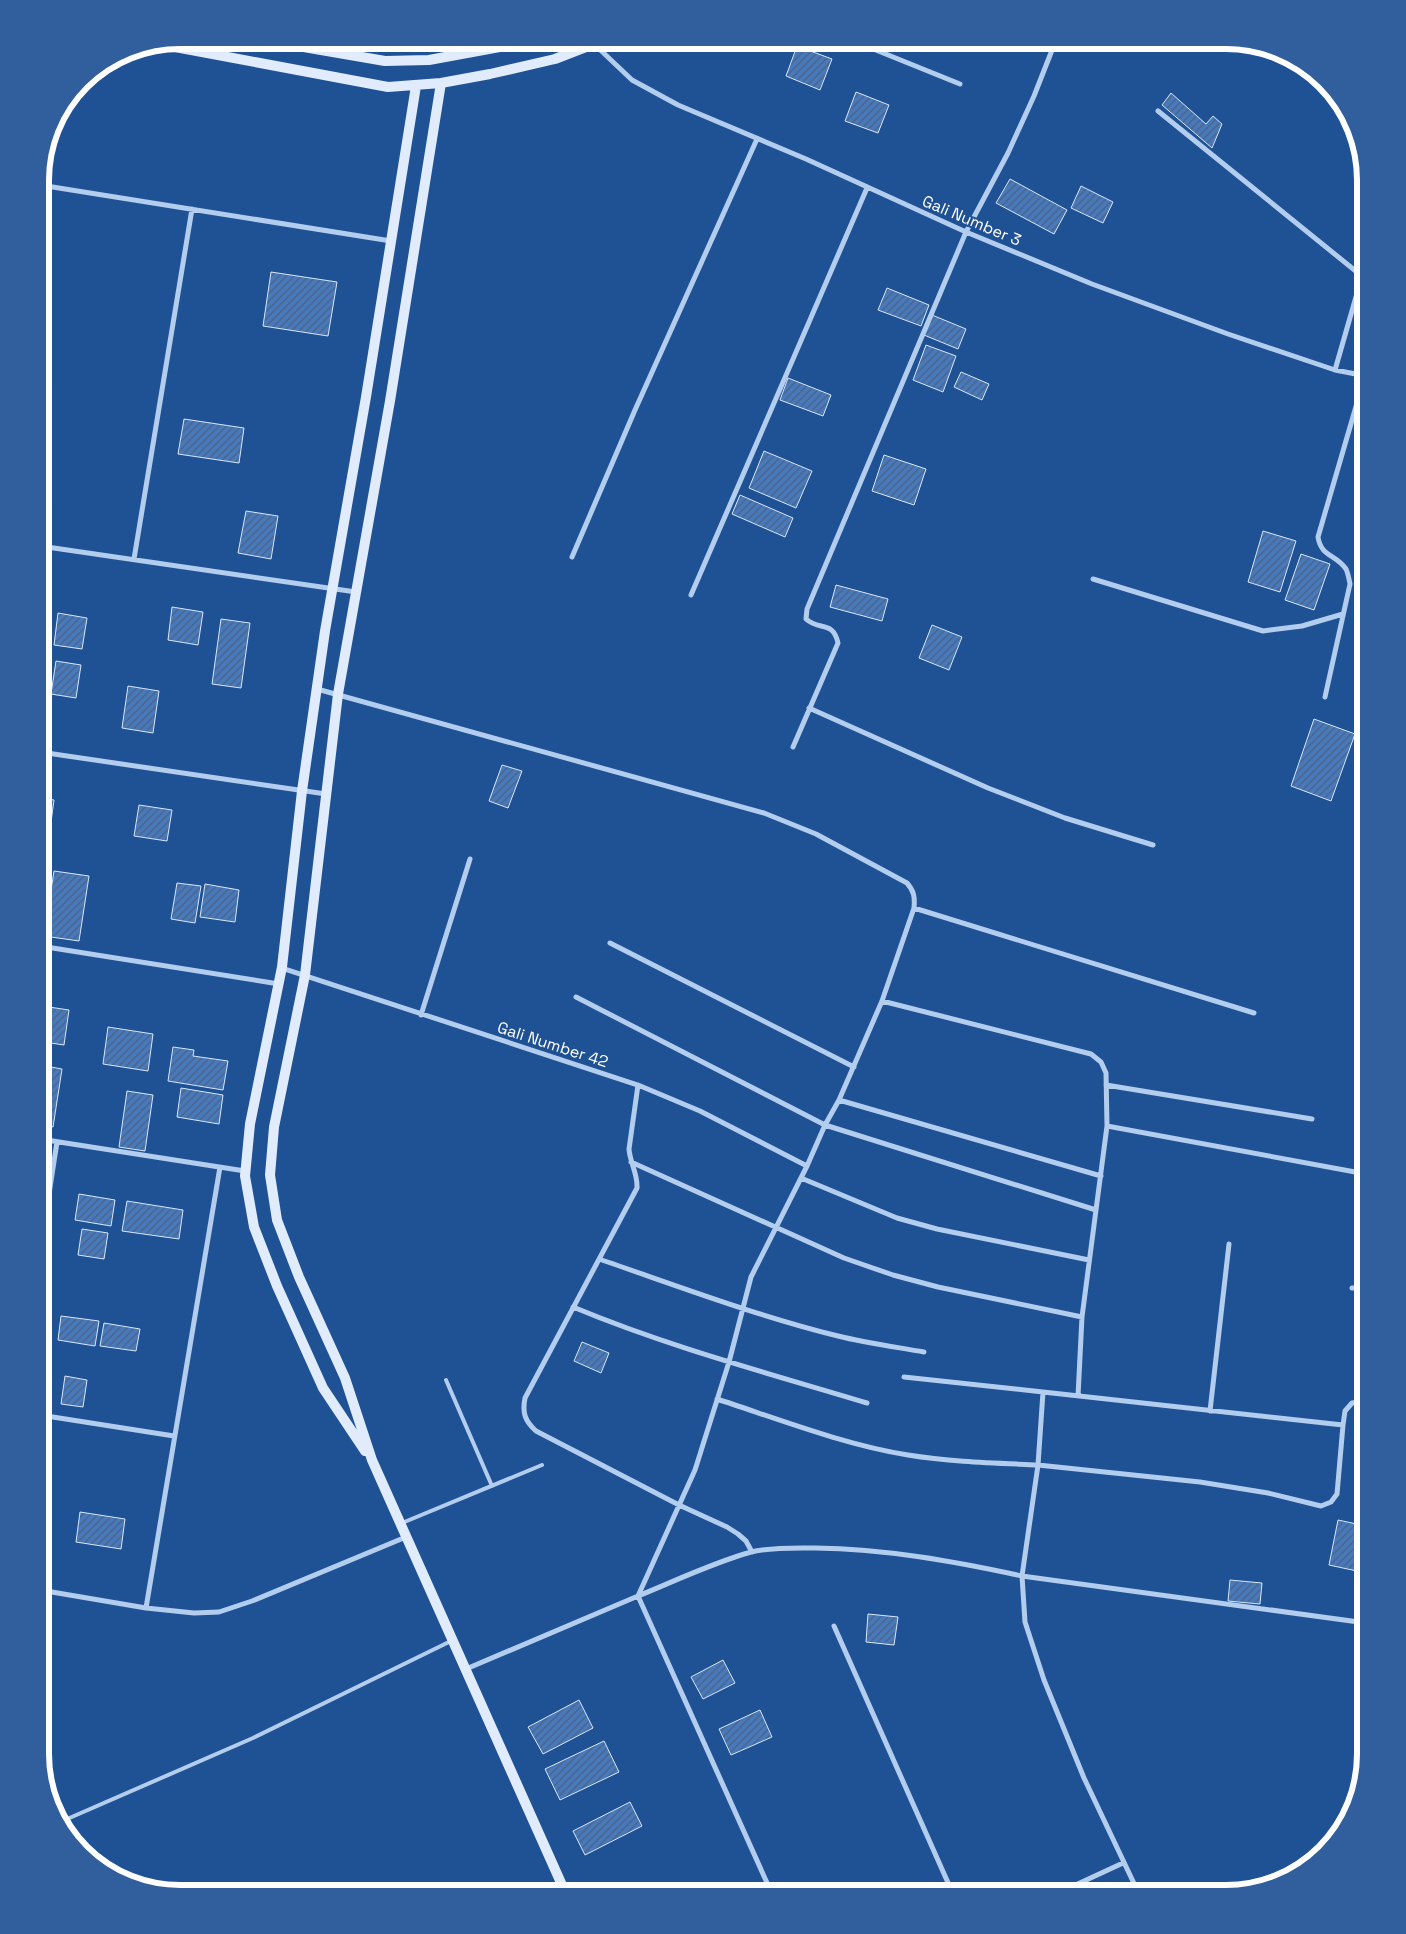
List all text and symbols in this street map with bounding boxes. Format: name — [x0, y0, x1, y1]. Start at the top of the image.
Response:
street label: Gali Number 3 — [919, 190, 1024, 251]
street label: Gali Number 42 — [495, 1017, 611, 1072]

